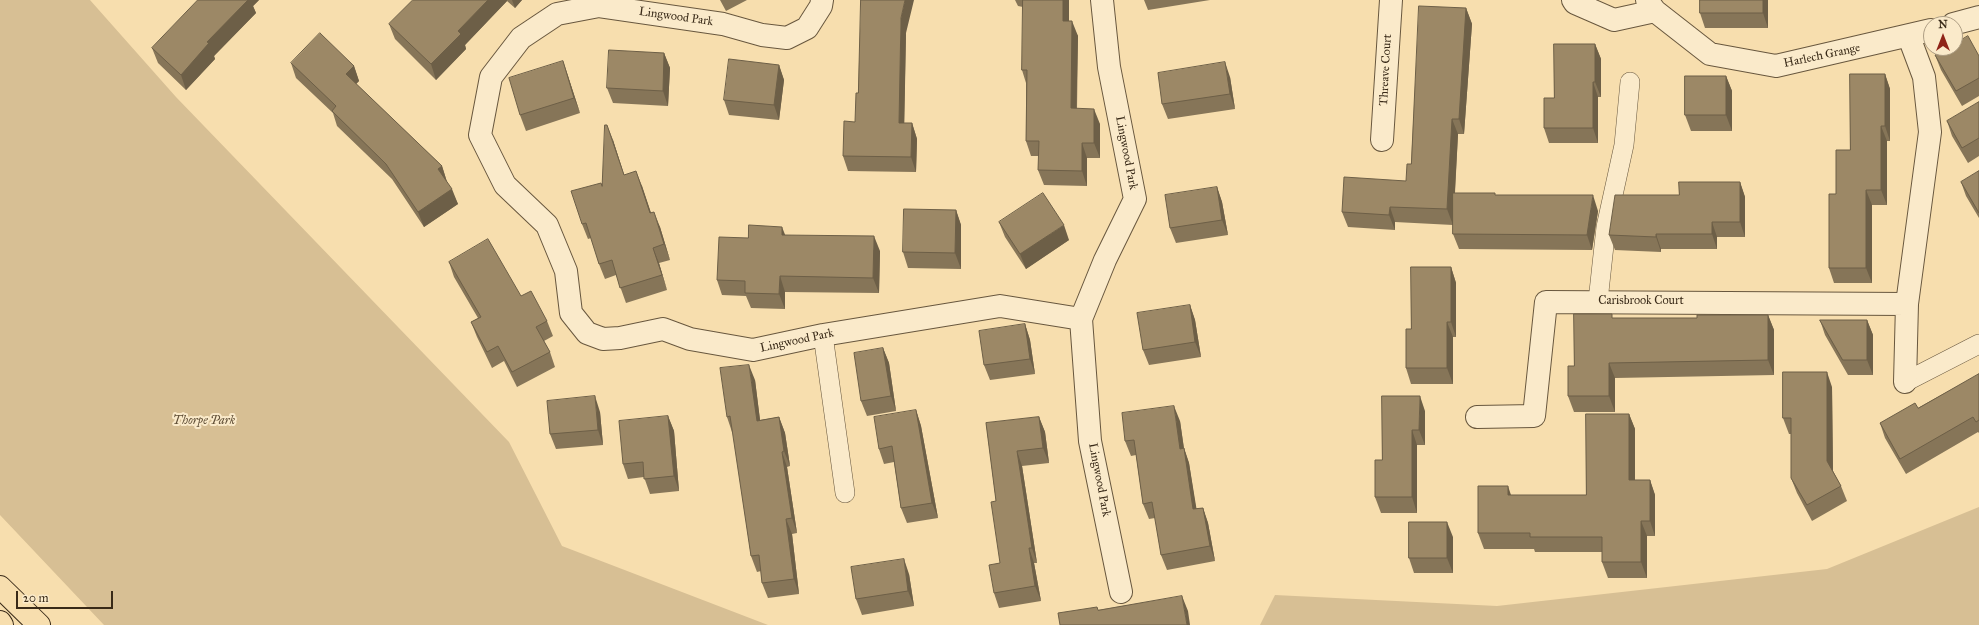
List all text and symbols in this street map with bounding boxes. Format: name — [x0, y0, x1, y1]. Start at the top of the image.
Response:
street label: Lingwood Park — [638, 5, 714, 29]
north arrow — [1923, 16, 1963, 56]
text: N — [1938, 18, 1948, 31]
street label: Threave Court — [1377, 34, 1395, 106]
street label: Harlech Grange — [1782, 41, 1862, 71]
street label: Lingwood Park — [1112, 115, 1140, 191]
street label: Carisbrook Court — [1598, 294, 1684, 308]
street label: Lingwood Park — [759, 326, 835, 356]
park label: Thorpe Park — [173, 414, 235, 428]
street label: Lingwood Park — [1085, 442, 1113, 518]
scale bar — [18, 583, 115, 609]
text: 20 m — [23, 591, 49, 605]

